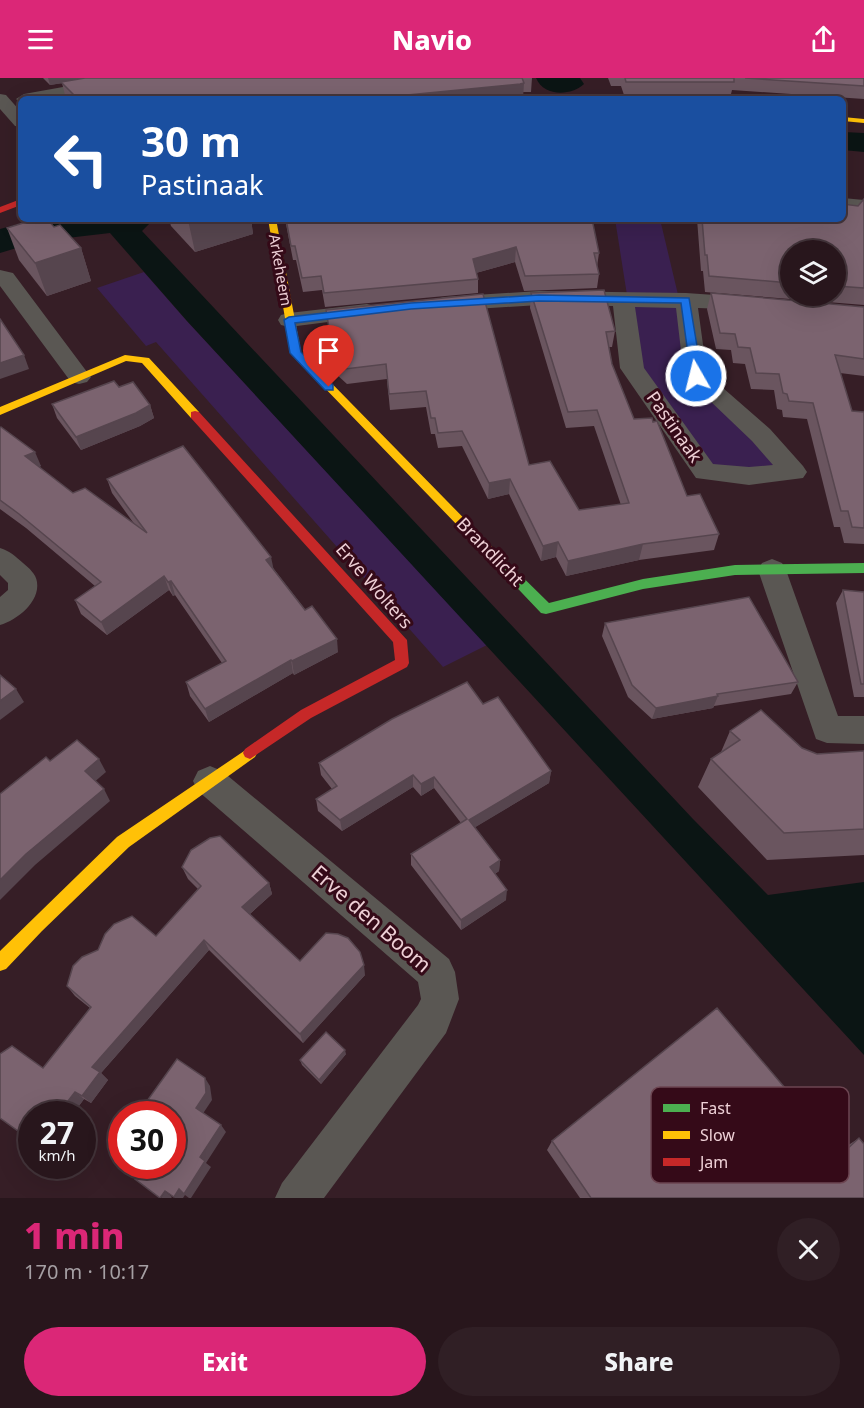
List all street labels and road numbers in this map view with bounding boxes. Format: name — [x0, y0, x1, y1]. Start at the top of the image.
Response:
street label: Arkeheem — [265, 232, 297, 307]
street label: Pastinaak — [642, 386, 708, 467]
street label: Brandlicht — [452, 512, 530, 591]
street label: Erve Wolters — [331, 537, 419, 633]
street label: Erve den Boom — [306, 858, 438, 978]

